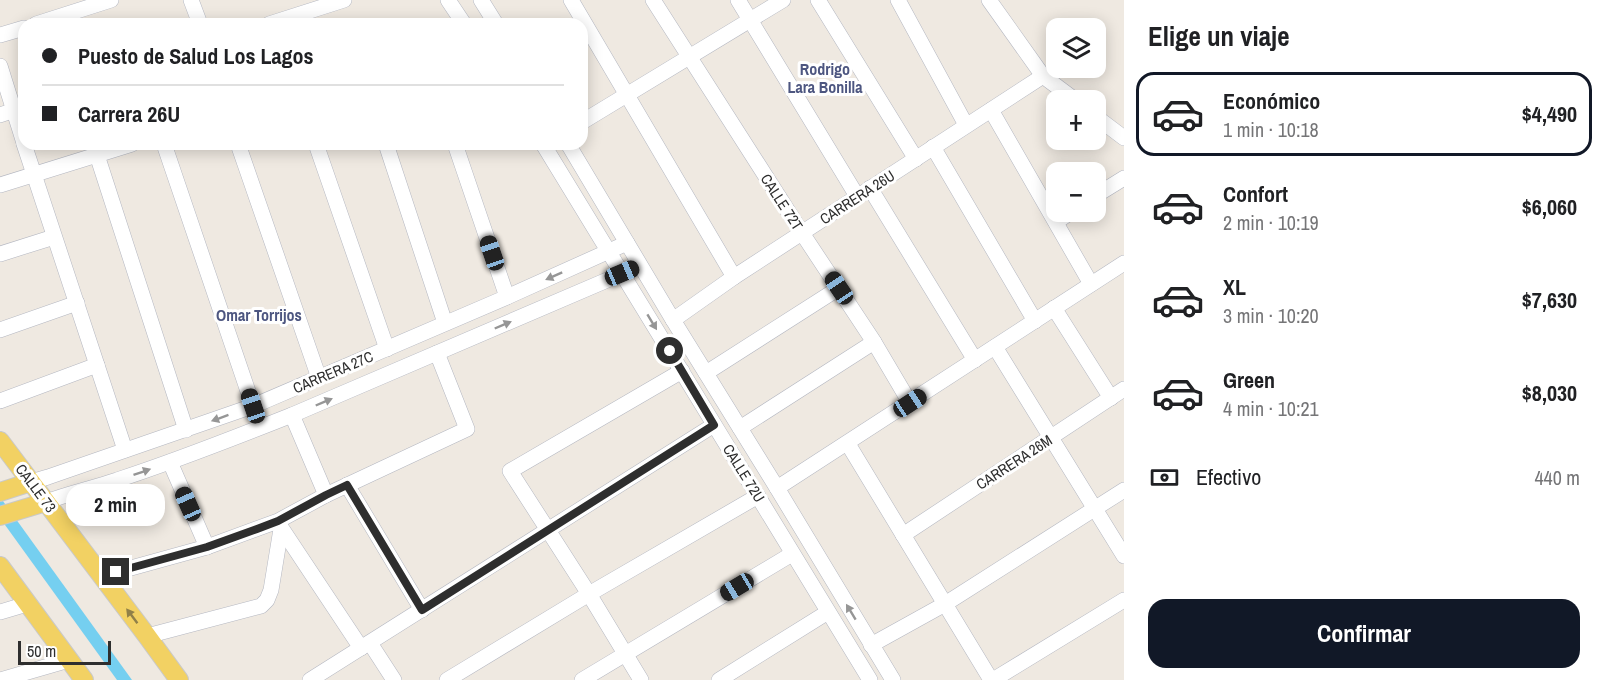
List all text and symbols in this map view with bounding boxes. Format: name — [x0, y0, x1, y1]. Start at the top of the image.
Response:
map controls — [1046, 18, 1106, 222]
button: layers — [1046, 18, 1106, 78]
text: Elige un viaje — [1148, 18, 1290, 54]
text: Puesto de Salud Los Lagos — [78, 41, 314, 71]
district label: Rodrigo Lara Bonilla — [787, 58, 863, 98]
text: Económico — [1223, 86, 1320, 116]
icon: car — [1151, 87, 1205, 141]
button: + — [1046, 90, 1106, 150]
text: Carrera 26U — [78, 99, 180, 129]
text: $4,490 — [1522, 99, 1577, 129]
text: 1 min · 10:18 — [1223, 116, 1319, 143]
button: − — [1046, 162, 1106, 222]
street label: CARRERA 26U — [815, 165, 899, 229]
street label: CALLE 72T — [756, 170, 808, 235]
text: Confort — [1223, 179, 1288, 209]
icon: car — [1151, 180, 1205, 234]
text: $6,060 — [1522, 192, 1577, 222]
text: 2 min · 10:19 — [1223, 209, 1319, 236]
car — [478, 233, 506, 273]
car — [602, 258, 642, 288]
car — [821, 268, 857, 308]
one-way arrow — [546, 272, 563, 281]
text: XL — [1223, 272, 1246, 302]
icon: car — [1151, 273, 1205, 327]
text: $7,630 — [1522, 285, 1577, 315]
text: 3 min · 10:20 — [1223, 302, 1319, 329]
district label: Omar Torrijos — [216, 304, 302, 326]
one-way arrow — [647, 314, 658, 330]
one-way arrow — [494, 320, 512, 329]
route start — [656, 337, 683, 364]
street label: CARRERA 27C — [290, 346, 377, 398]
text: Green — [1223, 365, 1275, 395]
icon: car — [1151, 366, 1205, 420]
text: $8,030 — [1522, 378, 1577, 408]
car — [239, 386, 267, 426]
car — [890, 386, 930, 420]
text: 4 min · 10:21 — [1223, 395, 1319, 422]
one-way arrow — [315, 397, 332, 406]
one-way arrow — [211, 413, 229, 423]
street label: CARRERA 26M — [972, 430, 1056, 494]
street label: CALLE 72U — [718, 440, 770, 506]
street label: CALLE 73 — [11, 459, 61, 517]
icon: cash — [1148, 461, 1181, 494]
text: Efectivo — [1196, 462, 1261, 492]
text: 440 m — [1534, 464, 1580, 491]
one-way arrow — [133, 466, 151, 476]
car — [172, 484, 204, 524]
callout: 2 min — [66, 485, 166, 527]
text: 2 min — [94, 491, 137, 518]
route end — [102, 558, 129, 585]
car — [717, 570, 757, 604]
button: Confirmar — [1148, 599, 1580, 668]
one-way arrow — [846, 604, 857, 620]
one-way arrow — [127, 608, 139, 623]
scale bar — [18, 638, 111, 666]
text: 50 m — [27, 640, 56, 662]

